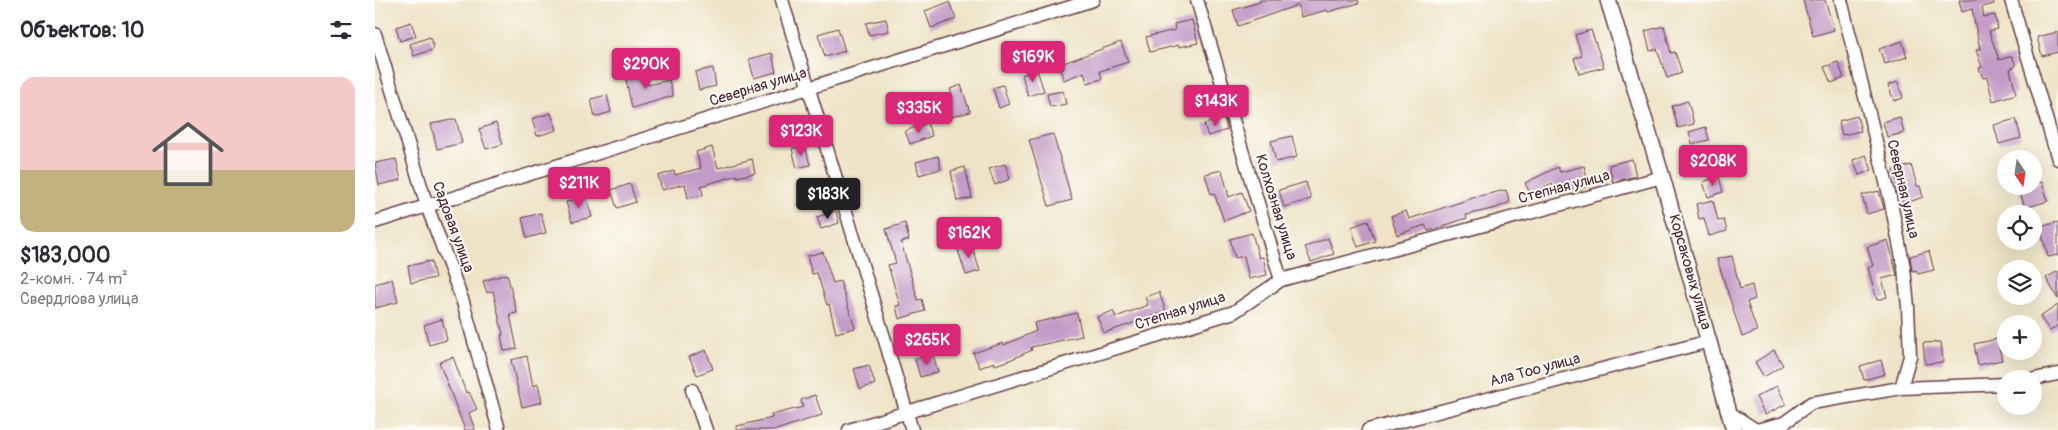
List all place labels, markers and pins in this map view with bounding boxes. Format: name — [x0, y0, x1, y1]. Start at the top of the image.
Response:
pin: $169K — [998, 41, 1068, 83]
pin: $290K — [611, 48, 681, 90]
pin: $143K — [1181, 84, 1251, 127]
pin: $335K — [884, 92, 954, 134]
pin: $123K — [766, 114, 836, 157]
pin: $208K — [1678, 144, 1748, 187]
pin: $211K — [544, 166, 614, 209]
pin: $183K — [793, 178, 863, 220]
pin: $162K — [934, 216, 1004, 259]
pin: $265K — [892, 324, 962, 366]

